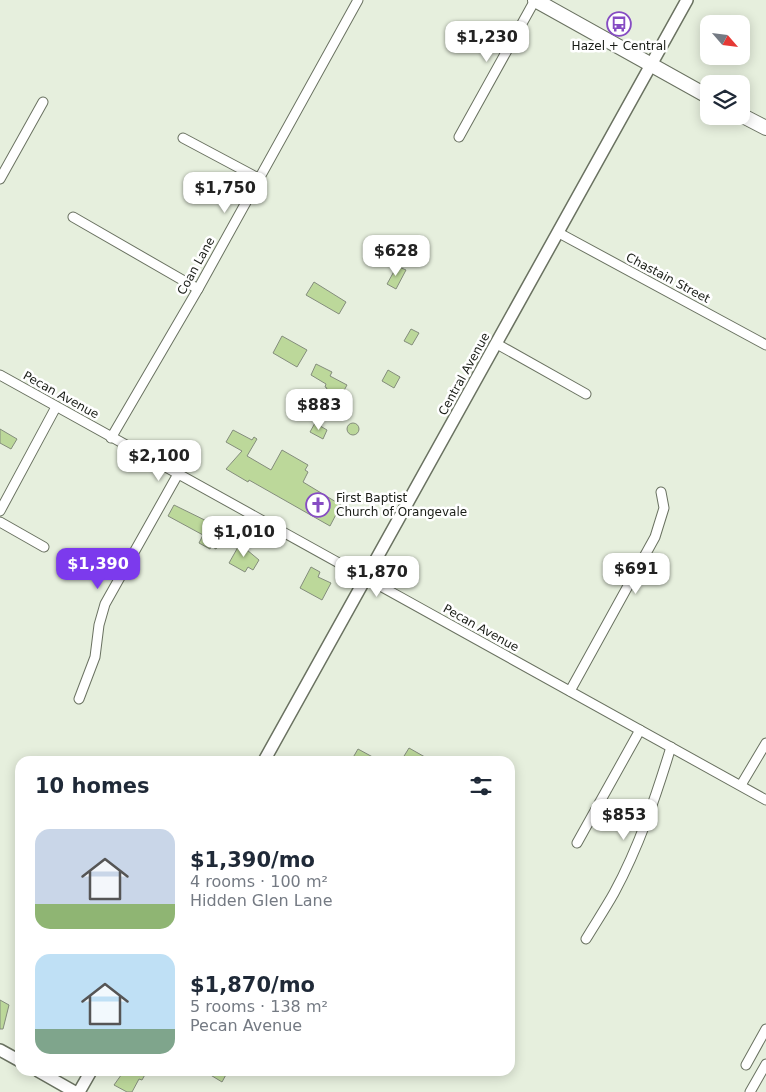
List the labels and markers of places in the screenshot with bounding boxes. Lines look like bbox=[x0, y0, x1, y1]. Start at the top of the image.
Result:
bus stop icon: Hazel + Central bbox=[606, 11, 632, 37]
pin: $1,230 bbox=[446, 20, 528, 63]
place label: Hazel + Central bbox=[572, 39, 666, 53]
pin: $1,750 bbox=[184, 172, 266, 214]
pin: $628 bbox=[366, 234, 426, 277]
pin: $883 bbox=[289, 388, 349, 431]
pin: $2,100 bbox=[118, 440, 200, 482]
place label: First Baptist Church of Orangevale bbox=[336, 491, 467, 519]
church icon: First Baptist Church of Orangevale bbox=[305, 492, 331, 518]
pin: $1,010 bbox=[203, 516, 285, 558]
pin: $1,390 bbox=[57, 548, 139, 590]
pin: $691 bbox=[606, 552, 666, 595]
pin: $1,870 bbox=[336, 556, 418, 598]
pin: $853 bbox=[594, 798, 654, 841]

